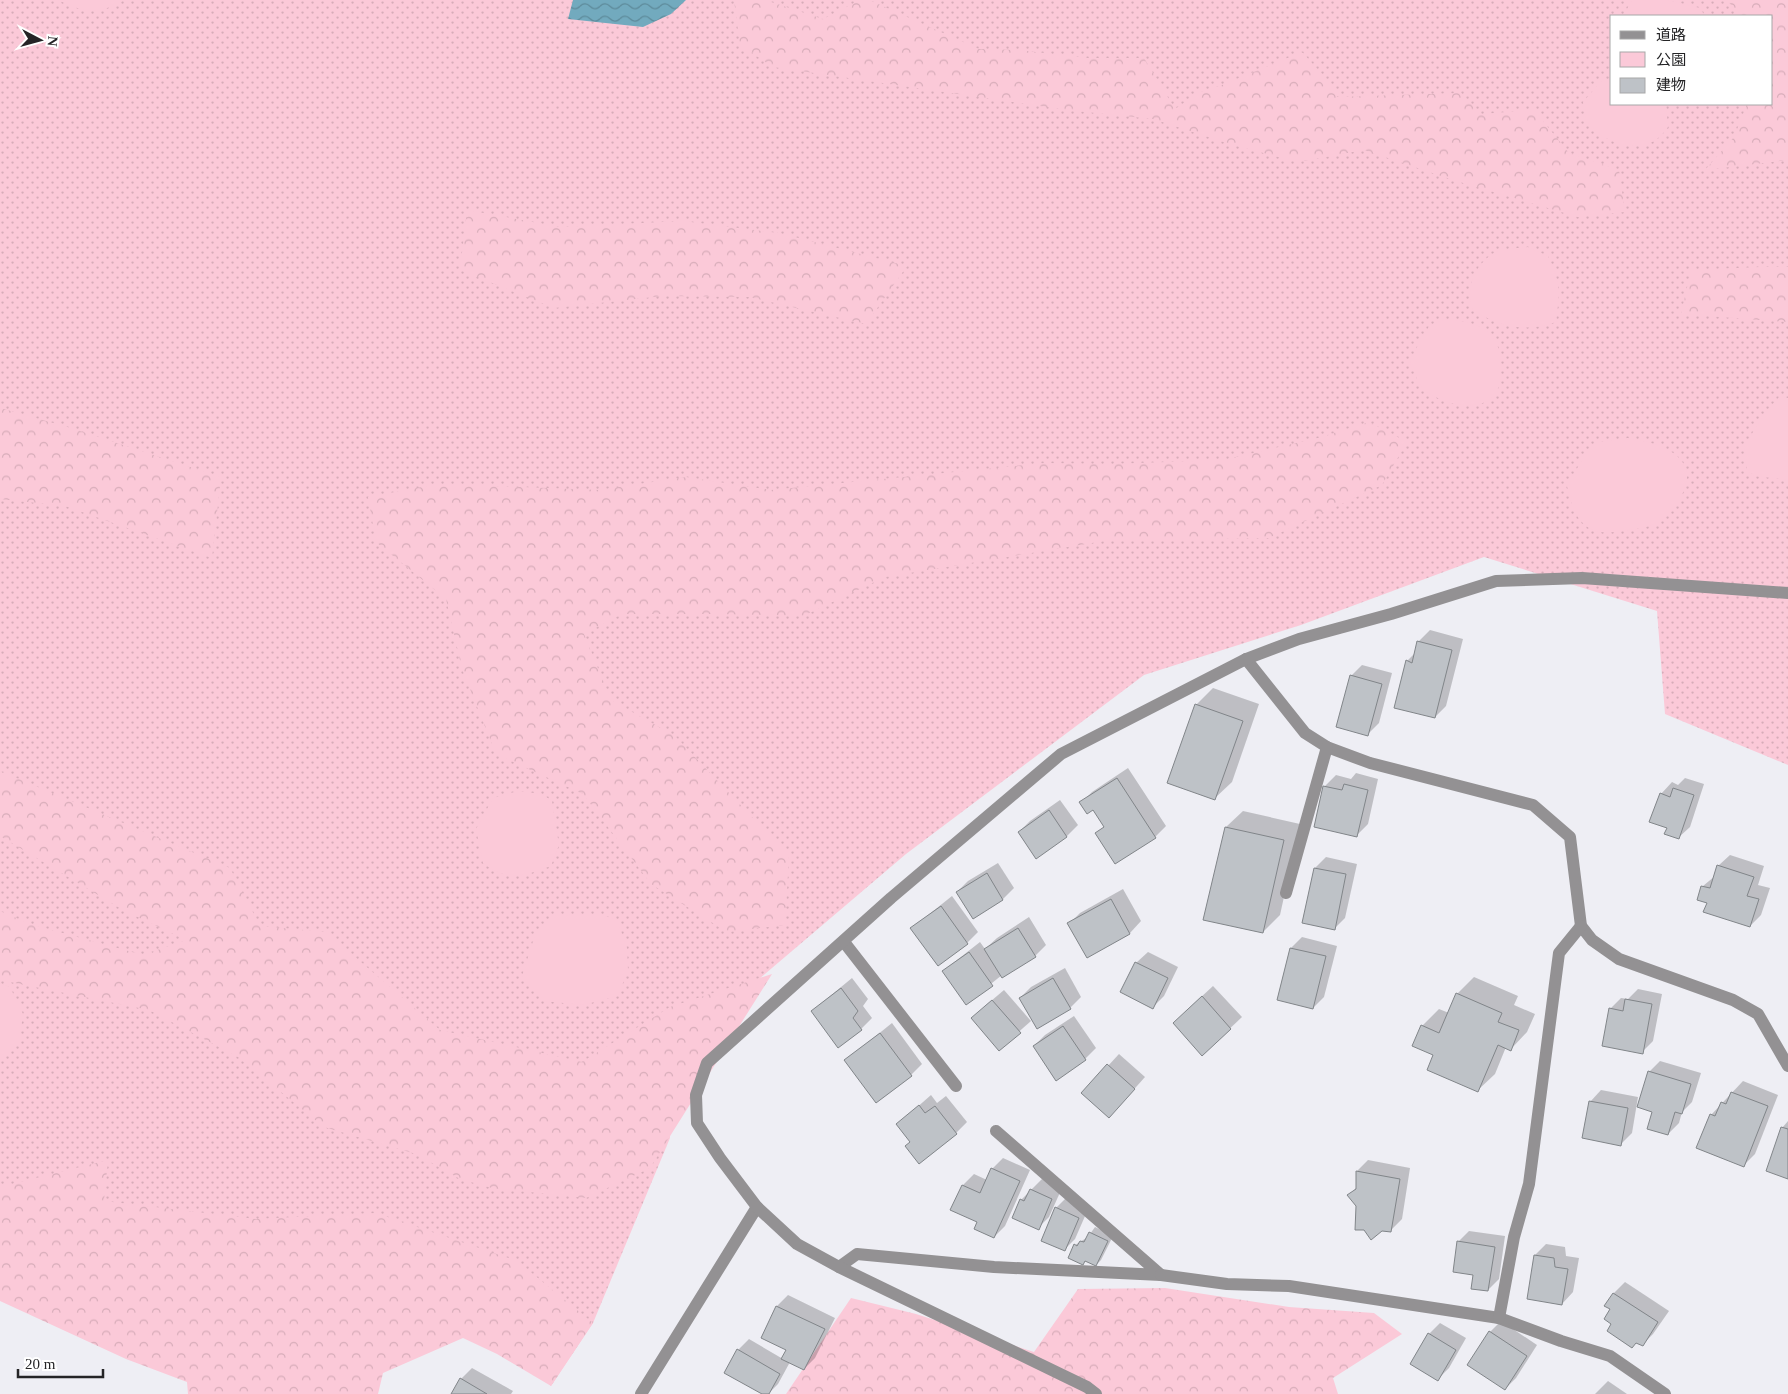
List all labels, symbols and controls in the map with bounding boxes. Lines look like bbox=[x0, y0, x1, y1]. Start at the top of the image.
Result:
north arrow bbox=[15, 15, 65, 65]
legend bbox=[1610, 15, 1773, 105]
text: 道路 bbox=[1656, 27, 1686, 43]
text: N bbox=[44, 35, 60, 47]
text: 公園 bbox=[1656, 52, 1686, 68]
text: 建物 bbox=[1656, 77, 1686, 93]
scale bar bbox=[18, 1346, 102, 1378]
text: 20 m bbox=[25, 1356, 56, 1372]

